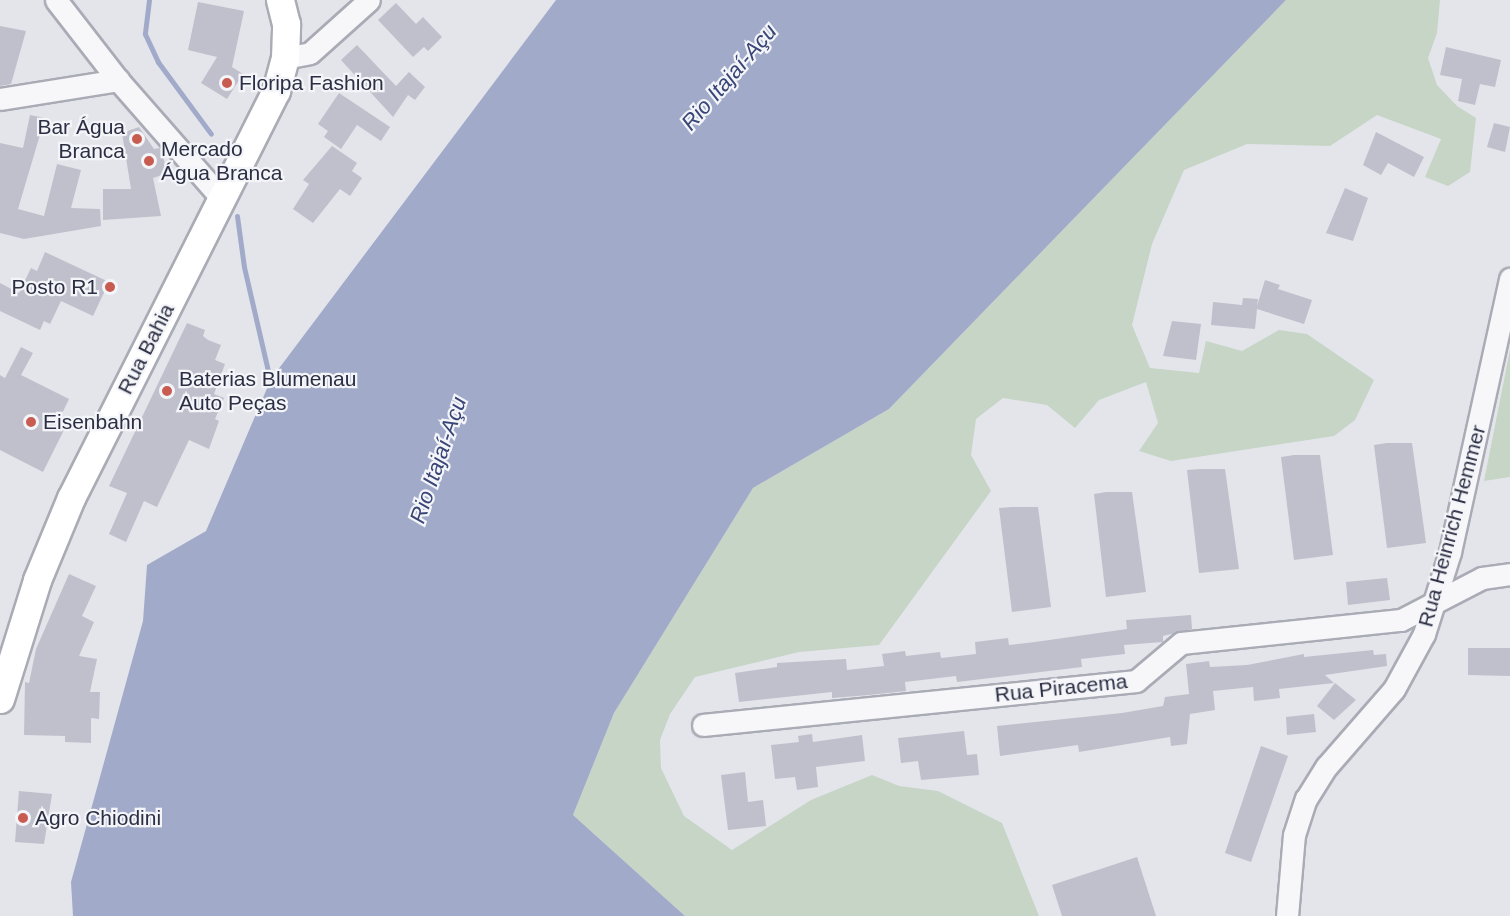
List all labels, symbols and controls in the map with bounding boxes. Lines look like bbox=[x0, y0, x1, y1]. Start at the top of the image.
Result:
water label: Rio Itajaí-Açu bbox=[676, 19, 782, 135]
place label: Floripa Fashion bbox=[239, 70, 384, 96]
marker: Floripa Fashion bbox=[220, 76, 234, 90]
place label: Bar Água Branca bbox=[37, 114, 125, 164]
marker: Bar Água Branca bbox=[130, 132, 144, 146]
place label: Mercado Água Branca bbox=[161, 136, 282, 186]
marker: Mercado Água Branca bbox=[142, 154, 156, 168]
place label: Posto R1 bbox=[12, 274, 98, 300]
marker: Posto R1 bbox=[103, 280, 117, 294]
street label: Rua Bahia bbox=[113, 300, 179, 398]
place label: Baterias Blumenau Auto Peças bbox=[179, 366, 356, 416]
marker: Baterias Blumenau Auto Peças bbox=[160, 384, 174, 398]
water label: Rio Itajaí-Açu bbox=[404, 393, 472, 527]
place label: Eisenbahn bbox=[43, 409, 142, 435]
marker: Eisenbahn bbox=[24, 415, 38, 429]
street label: Rua Heinrich Hemmer bbox=[1413, 422, 1491, 630]
street label: Rua Piracema bbox=[994, 669, 1128, 707]
place label: Agro Chiodini bbox=[35, 805, 161, 831]
marker: Agro Chiodini bbox=[16, 811, 30, 825]

